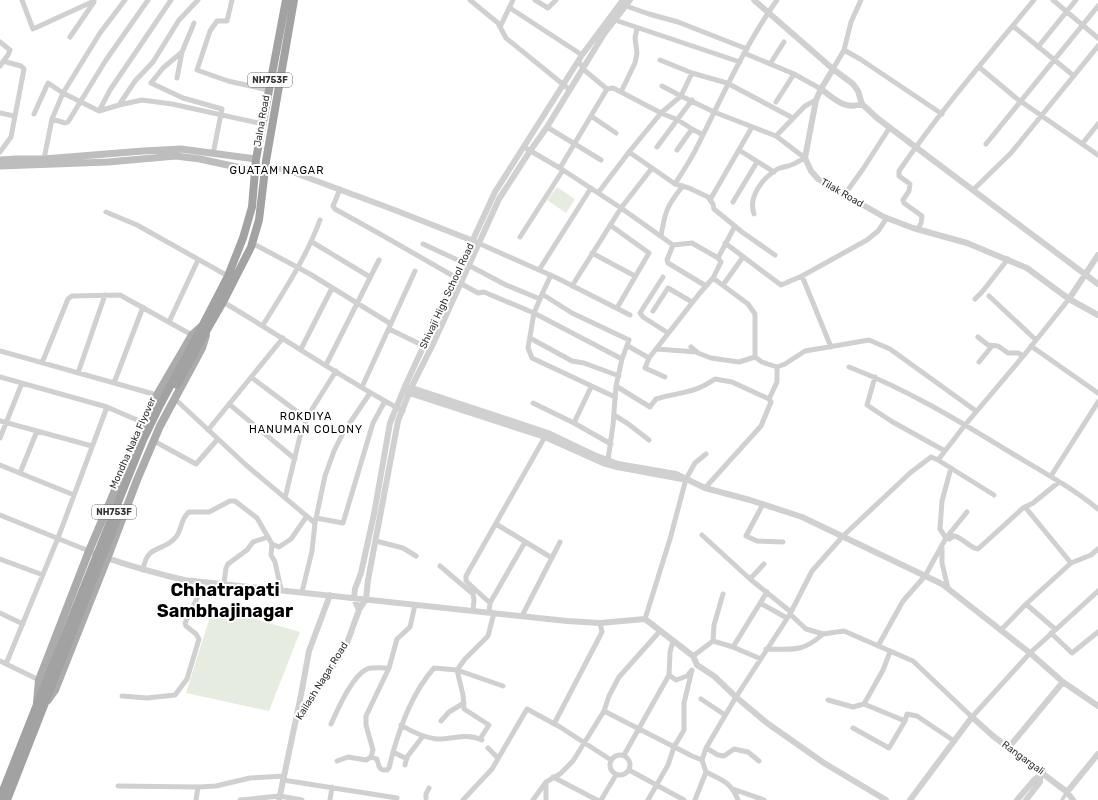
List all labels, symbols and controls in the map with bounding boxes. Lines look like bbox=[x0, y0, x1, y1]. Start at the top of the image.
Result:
road number: NH753F bbox=[248, 73, 292, 87]
street label: Jalna Road bbox=[252, 94, 272, 148]
district label: GUATAM NAGAR bbox=[230, 164, 324, 177]
street label: Tilak Road bbox=[818, 176, 866, 210]
street label: Shivaji High School Road bbox=[417, 241, 477, 351]
street label: Mondha Naka Flyover bbox=[107, 395, 159, 491]
district label: ROKDIYA HANUMAN COLONY bbox=[249, 410, 363, 436]
road number: NH753F bbox=[92, 505, 136, 519]
district label: Chhatrapati Sambhajinagar bbox=[157, 579, 293, 622]
street label: Kailash Nagar Road bbox=[293, 640, 351, 722]
street label: Rangargali bbox=[999, 739, 1047, 777]

